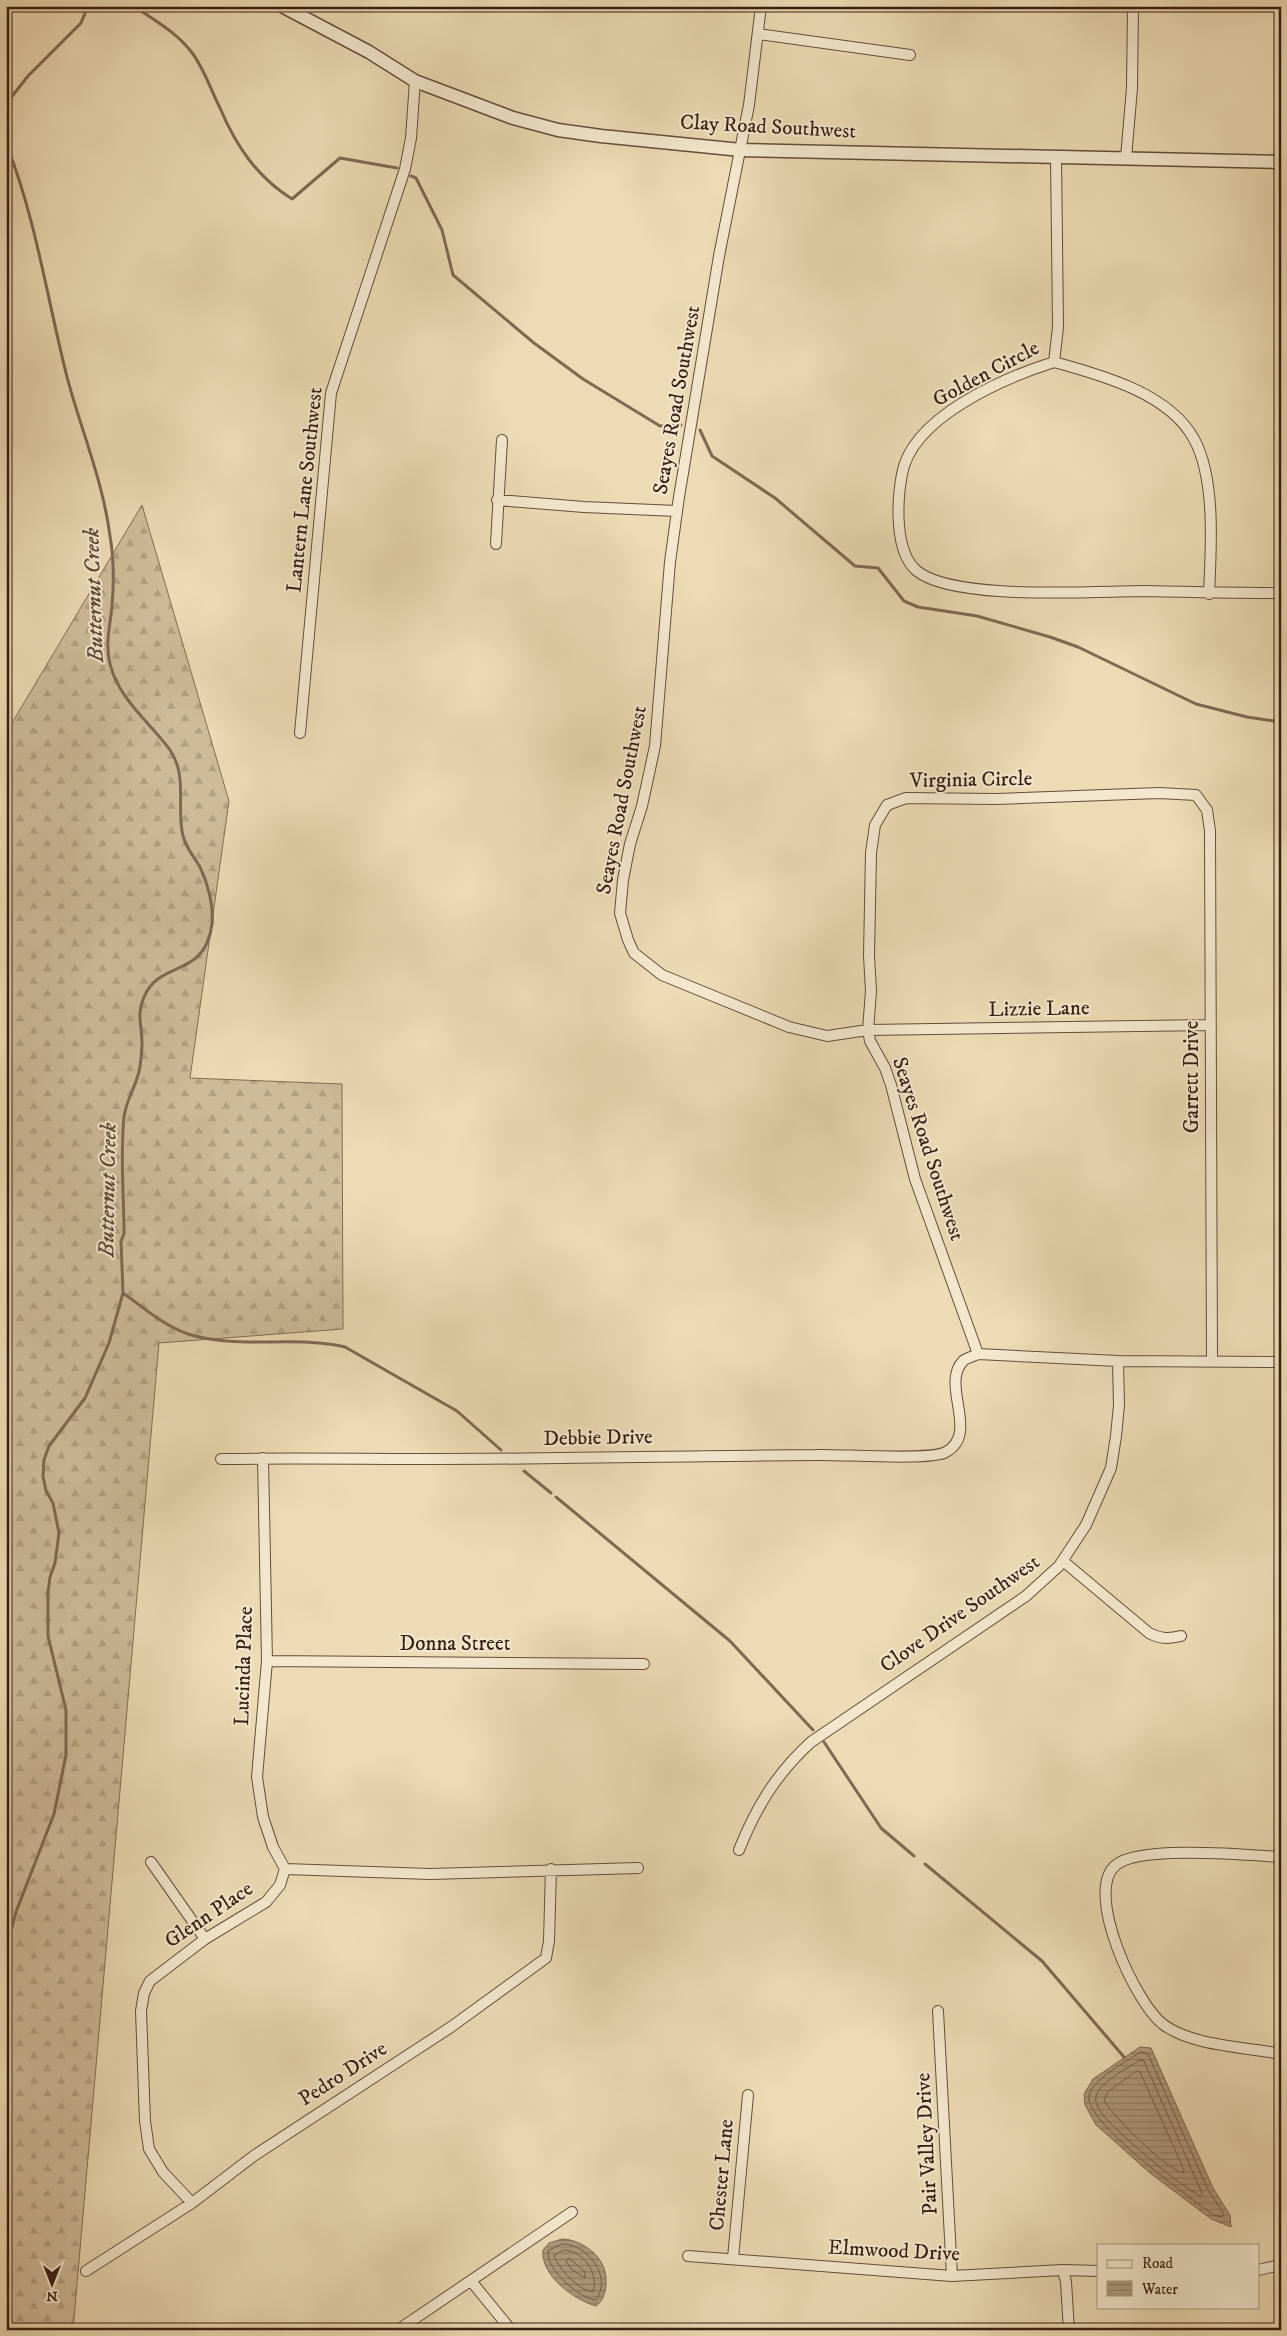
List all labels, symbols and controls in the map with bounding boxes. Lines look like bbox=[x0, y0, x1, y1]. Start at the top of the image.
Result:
street label: Clay Road Southwest bbox=[679, 109, 857, 145]
street label: Seayes Road Southwest bbox=[648, 303, 706, 497]
street label: Golden Circle bbox=[928, 335, 1044, 413]
street label: Lantern Lane Southwest bbox=[281, 386, 329, 594]
water label: Butternut Creek bbox=[78, 526, 110, 664]
street label: Seayes Road Southwest bbox=[591, 703, 653, 896]
street label: Virginia Circle bbox=[908, 766, 1033, 794]
street label: Lizzie Lane bbox=[988, 995, 1090, 1023]
street label: Garrett Drive bbox=[1179, 1020, 1205, 1133]
street label: Seayes Road Southwest bbox=[886, 1054, 970, 1244]
water label: Butternut Creek bbox=[93, 1122, 123, 1258]
street label: Debbie Drive bbox=[543, 1424, 653, 1452]
street label: Clove Drive Southwest bbox=[875, 1549, 1045, 1679]
street label: Lucinda Place bbox=[229, 1605, 259, 1726]
street label: Donna Street bbox=[400, 1631, 511, 1657]
street label: Glenn Place bbox=[160, 1876, 258, 1954]
street label: Pedro Drive bbox=[294, 2036, 392, 2112]
street label: Pair Valley Drive bbox=[910, 2072, 944, 2216]
street label: Chester Lane bbox=[704, 2118, 740, 2232]
street label: Elmwood Drive bbox=[827, 2235, 961, 2267]
legend bbox=[1097, 2244, 1260, 2308]
text: Road bbox=[1142, 2254, 1174, 2273]
north arrow bbox=[28, 2258, 78, 2308]
text: Water bbox=[1141, 2280, 1178, 2299]
text: N bbox=[46, 2287, 58, 2305]

